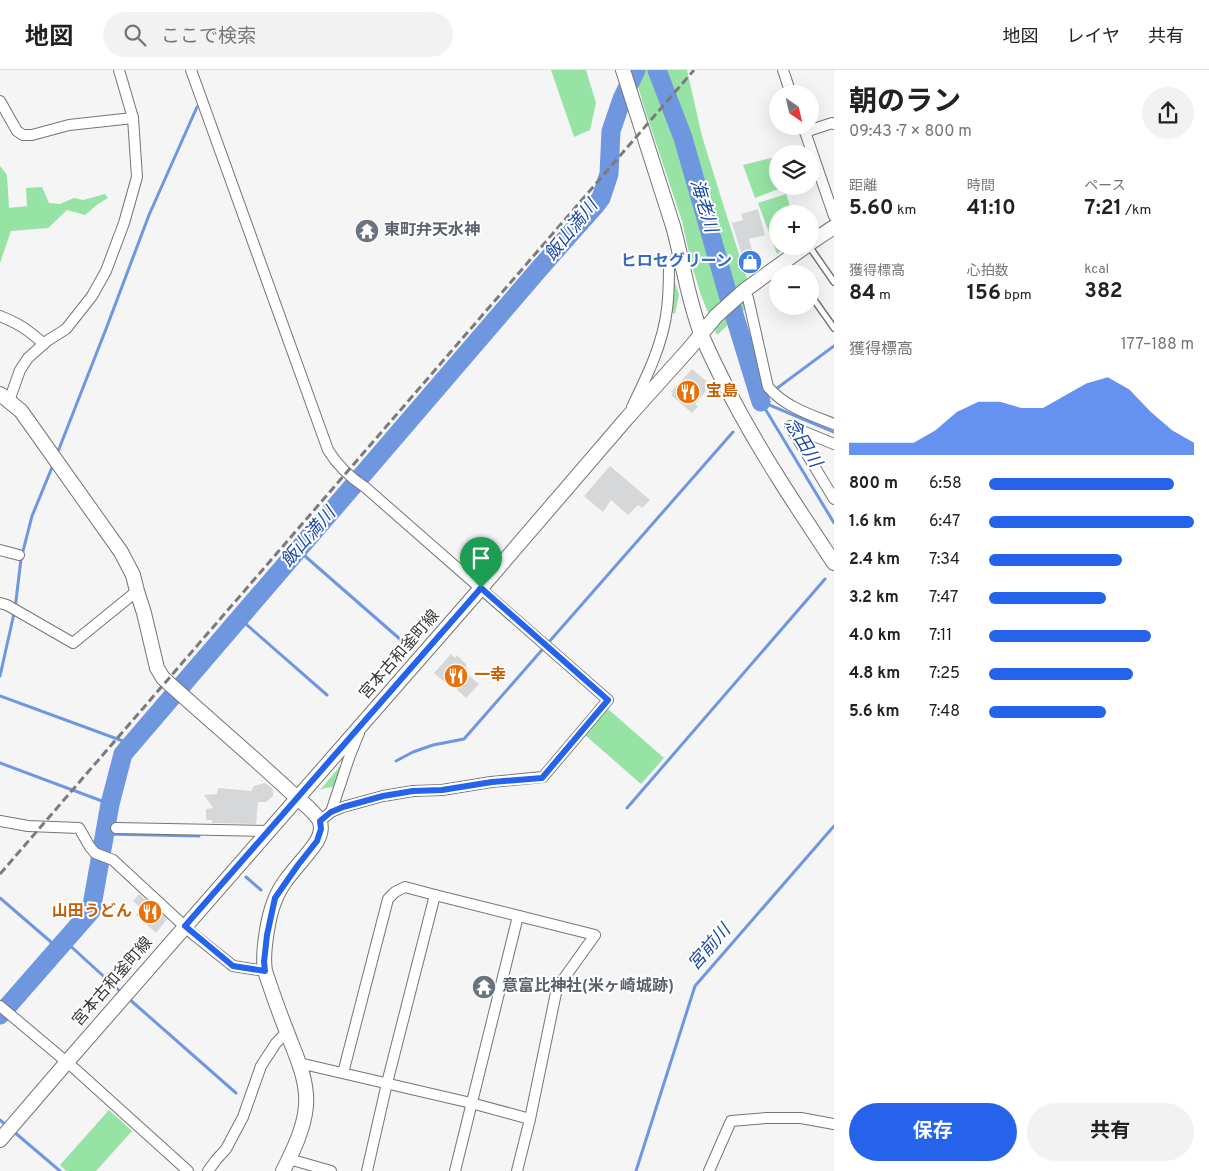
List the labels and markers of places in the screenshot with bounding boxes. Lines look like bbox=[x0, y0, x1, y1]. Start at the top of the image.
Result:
temple icon: 東町弁天水神 bbox=[354, 218, 380, 244]
place label: 東町弁天水神 bbox=[384, 220, 480, 241]
shop icon: ヒロセグリーン bbox=[737, 249, 763, 275]
place label: ヒロセグリーン bbox=[621, 251, 732, 272]
restaurant icon: 宝島 bbox=[675, 379, 701, 405]
place label: 宝島 bbox=[706, 382, 738, 402]
pin bbox=[460, 537, 502, 588]
restaurant icon: 一幸 bbox=[443, 663, 469, 689]
place label: 一幸 bbox=[474, 666, 506, 686]
restaurant icon: 山田うどん bbox=[137, 899, 163, 925]
place label: 山田うどん bbox=[52, 902, 132, 922]
temple icon: 意富比神社(米ヶ崎城跡) bbox=[471, 974, 497, 1000]
place label: 意富比神社(米ヶ崎城跡) bbox=[502, 976, 674, 997]

